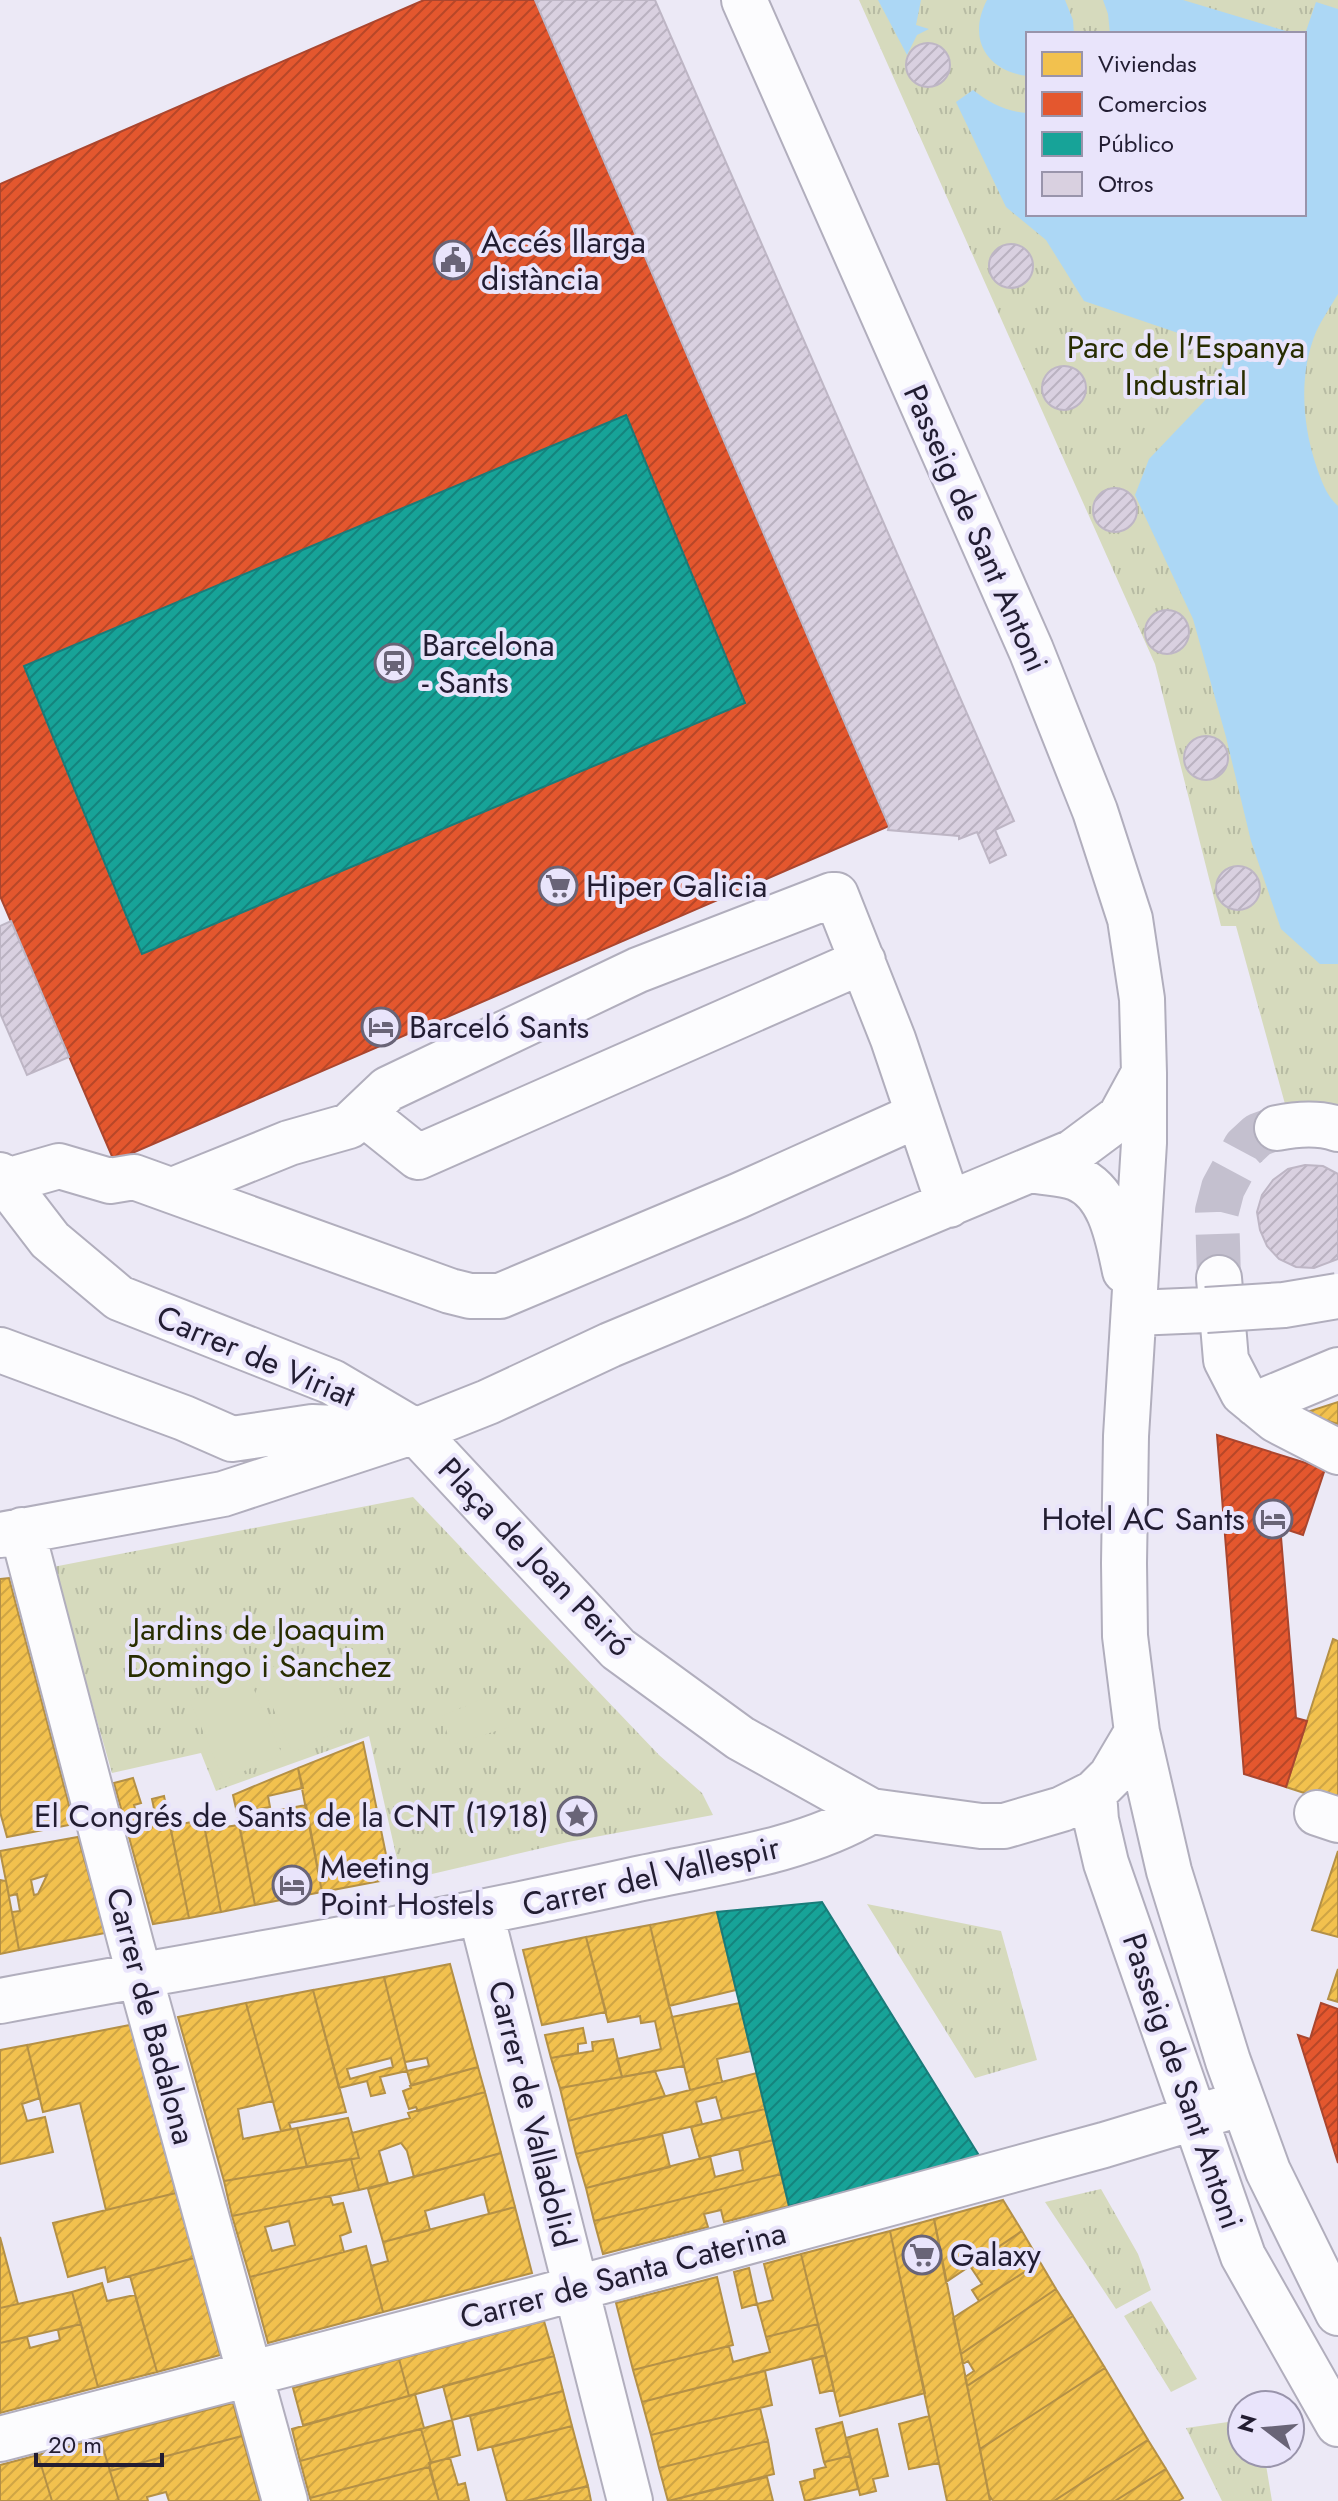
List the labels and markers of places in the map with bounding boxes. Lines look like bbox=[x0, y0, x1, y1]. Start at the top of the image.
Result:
place label: Accés llarga distància bbox=[481, 219, 646, 302]
public building icon: Accés llarga distància bbox=[432, 239, 474, 281]
place label: Barcelona - Sants bbox=[422, 622, 555, 705]
station icon: Barcelona - Sants bbox=[373, 642, 415, 684]
place label: Hiper Galicia bbox=[586, 863, 767, 909]
supermarket icon: Hiper Galicia bbox=[537, 865, 579, 907]
place label: Barceló Sants bbox=[409, 1004, 589, 1050]
hotel icon: Barceló Sants bbox=[360, 1006, 402, 1048]
place label: Hotel AC Sants bbox=[1042, 1496, 1245, 1542]
hotel icon: Hotel AC Sants bbox=[1252, 1498, 1294, 1540]
place label: El Congrés de Sants de la CNT (1918) bbox=[34, 1793, 549, 1839]
place icon: El Congrés de Sants de la CNT (1918) bbox=[556, 1795, 598, 1837]
place label: Meeting Point Hostels bbox=[320, 1844, 494, 1927]
hotel icon: Meeting Point Hostels bbox=[271, 1864, 313, 1906]
place label: Galaxy bbox=[950, 2232, 1042, 2278]
supermarket icon: Galaxy bbox=[901, 2234, 943, 2276]

